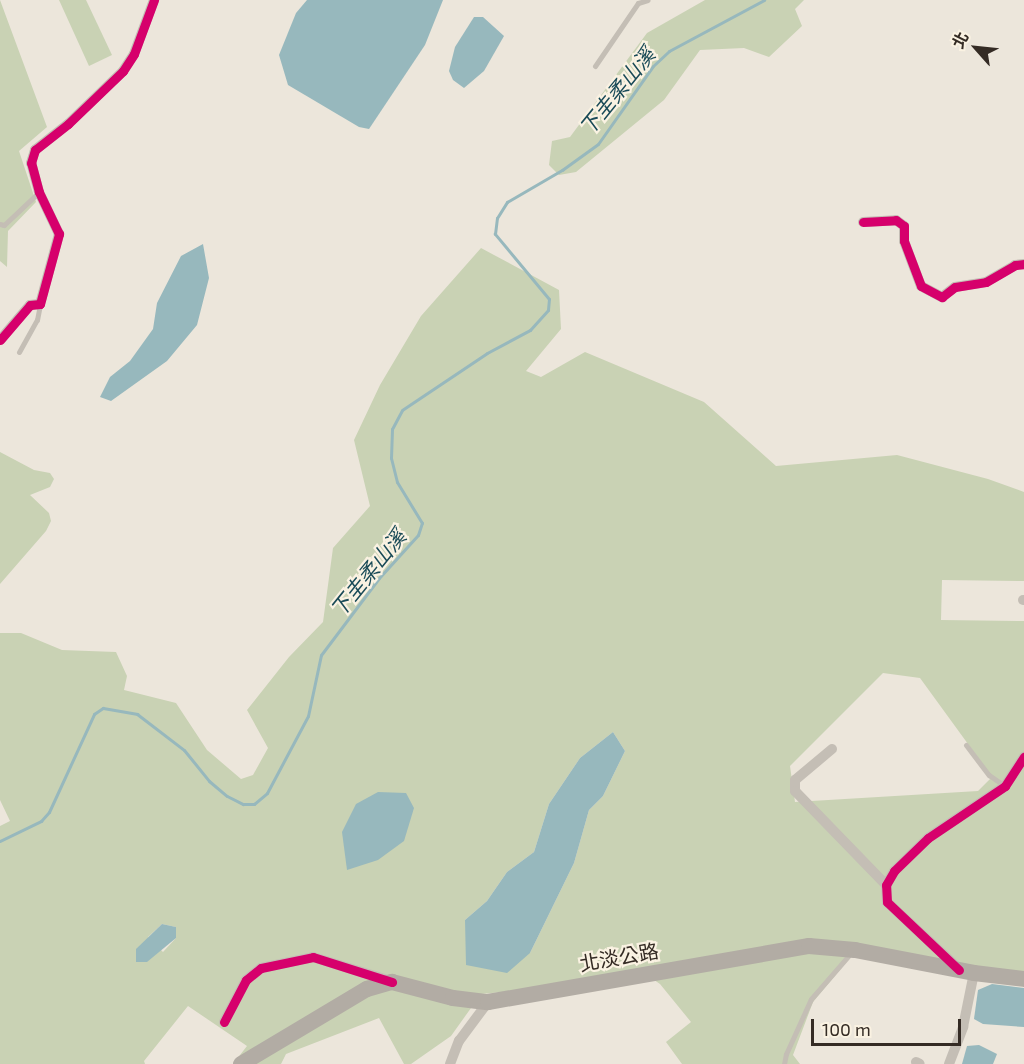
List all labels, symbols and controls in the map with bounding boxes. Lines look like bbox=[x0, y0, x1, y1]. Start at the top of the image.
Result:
north arrow bbox=[946, 18, 1006, 78]
text: 北 bbox=[947, 28, 972, 51]
water label: 下圭柔山溪 bbox=[574, 42, 660, 140]
water label: 下圭柔山溪 bbox=[325, 524, 411, 622]
street label: 北淡公路 bbox=[578, 938, 660, 976]
scale bar bbox=[814, 1007, 964, 1045]
text: 100 m bbox=[822, 1018, 871, 1040]

